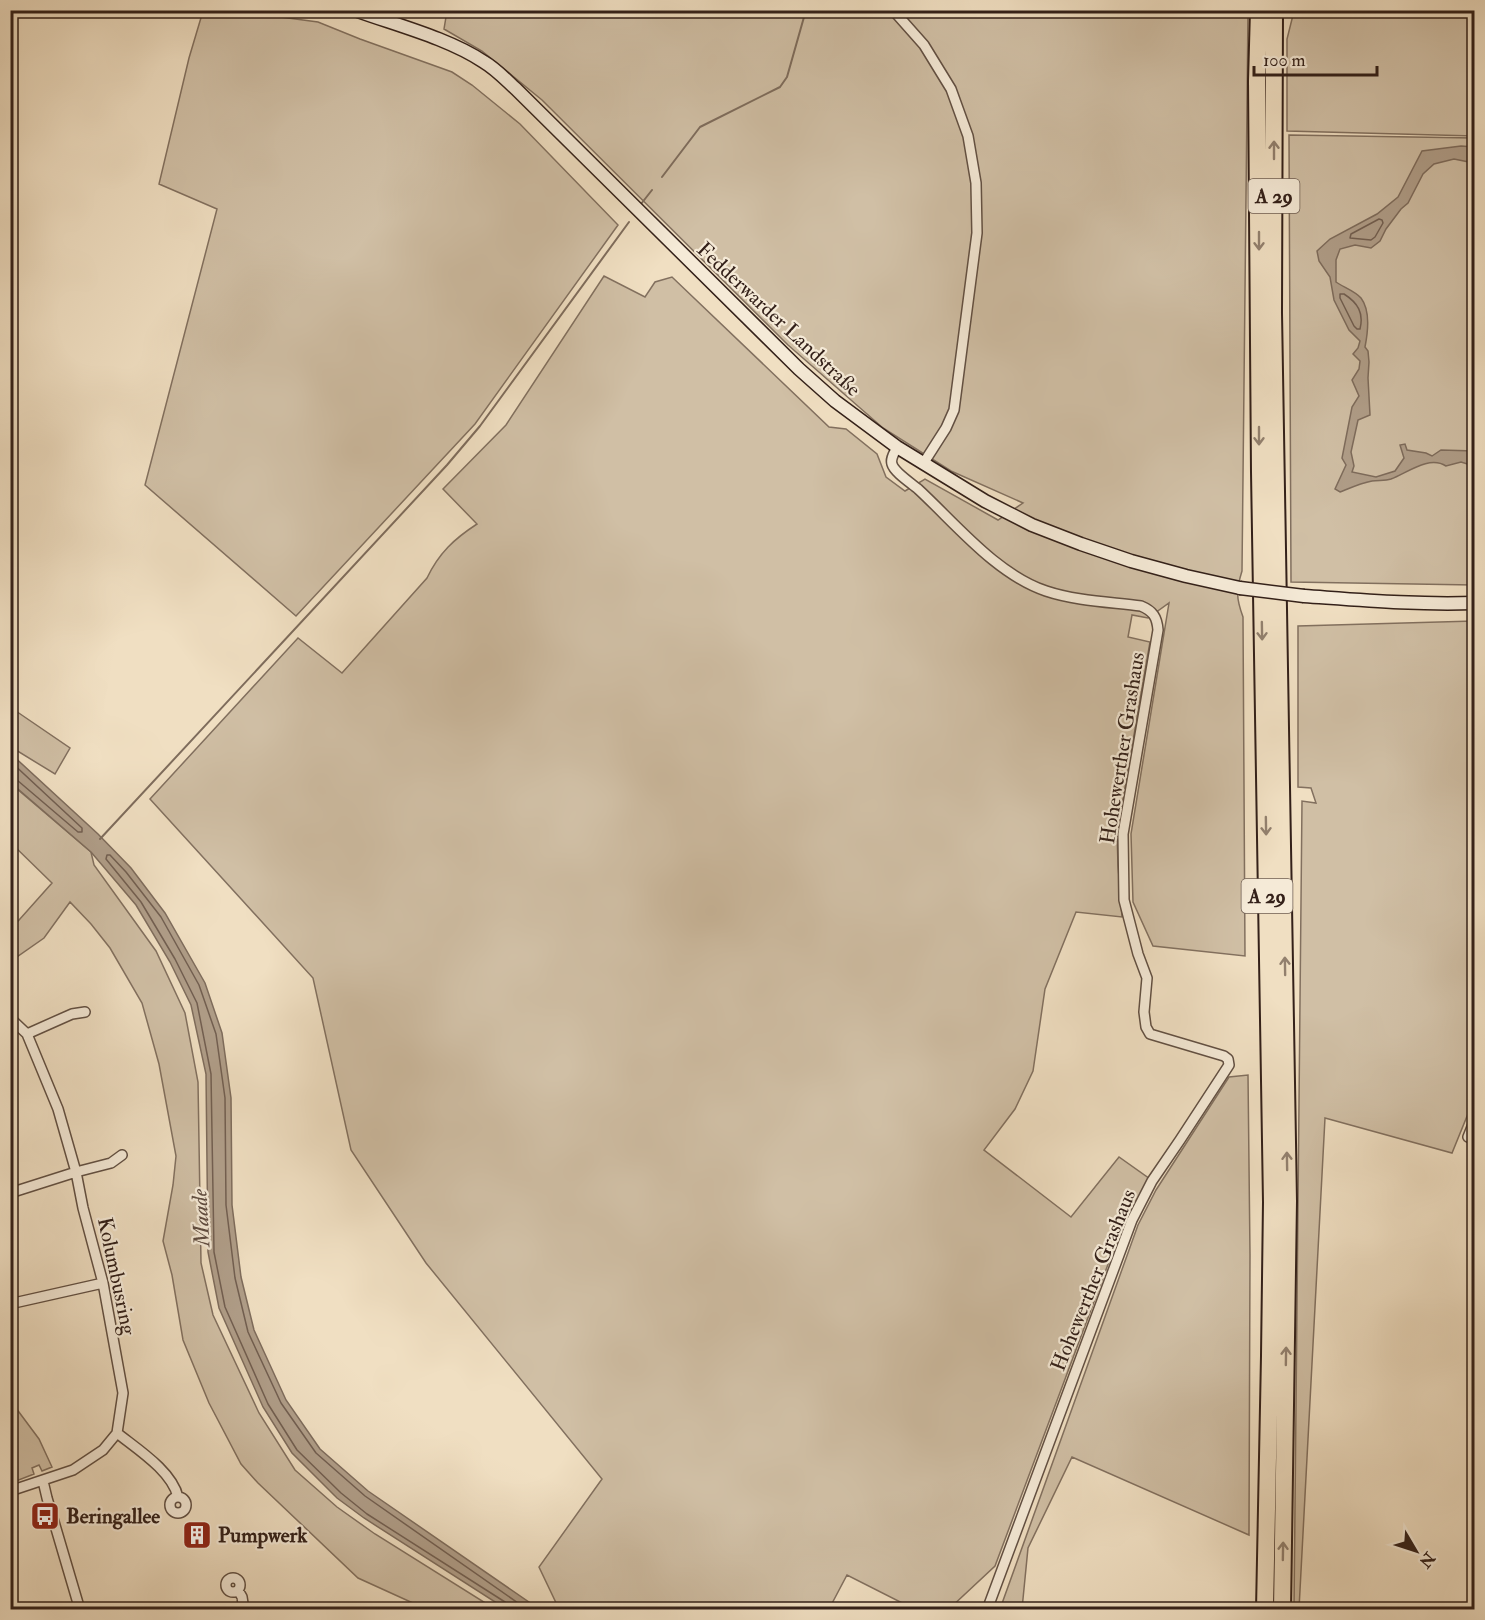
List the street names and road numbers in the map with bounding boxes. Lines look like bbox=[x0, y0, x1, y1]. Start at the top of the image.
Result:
road number: A 29 bbox=[1248, 179, 1300, 213]
street label: Fedderwarder Landstraße bbox=[691, 236, 867, 403]
street label: Hohewerther Grashaus bbox=[1094, 650, 1151, 846]
road number: A 29 bbox=[1242, 879, 1292, 913]
street label: Hohewerther Grashaus bbox=[1045, 1185, 1142, 1375]
street label: Kolumbusring bbox=[91, 1215, 142, 1338]

